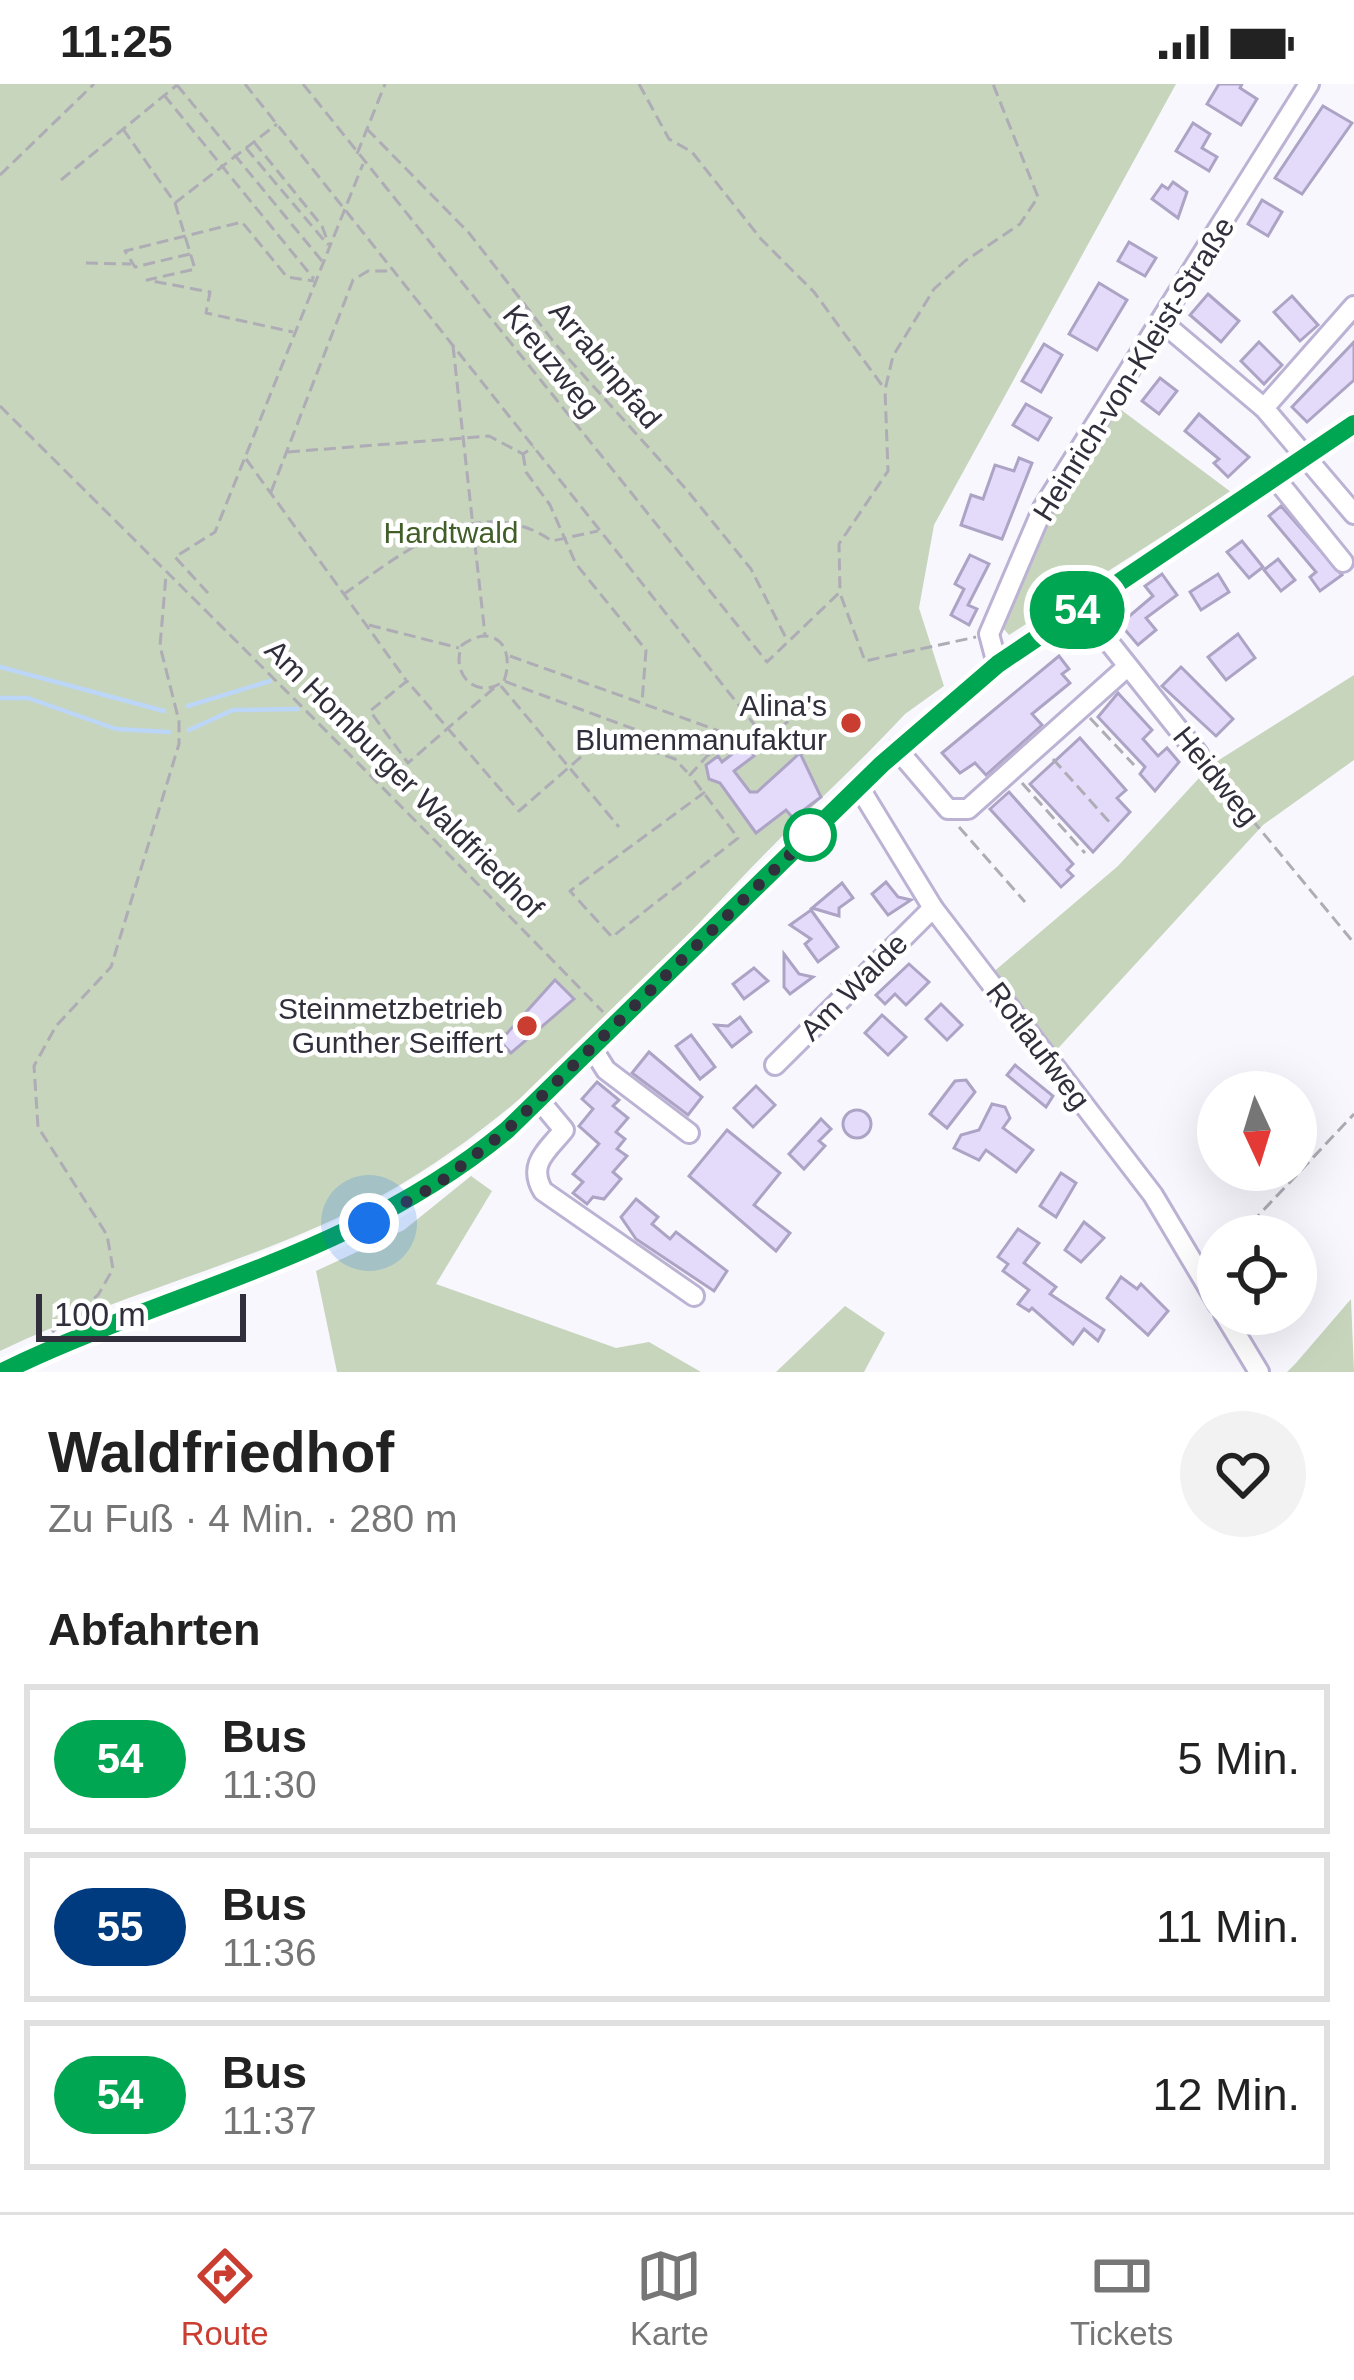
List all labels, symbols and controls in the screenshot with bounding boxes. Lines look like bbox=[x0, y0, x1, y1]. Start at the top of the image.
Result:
text: 11:25 bbox=[60, 16, 173, 67]
street label: Heinrich-von-Kleist-Straße bbox=[1026, 211, 1241, 527]
street label: Arrabinpfad bbox=[543, 295, 668, 435]
street label: Kreuzweg bbox=[497, 298, 606, 423]
park label: Hardtwald bbox=[383, 516, 519, 549]
line badge: 54 bbox=[1023, 571, 1131, 649]
text: 54 bbox=[1054, 586, 1100, 633]
street label: Am Homburger Waldfriedhof bbox=[259, 633, 550, 925]
place label: Alina's Blumenmanufaktur bbox=[575, 689, 827, 756]
marker: Alina's Blumenmanufaktur bbox=[838, 710, 864, 736]
street label: Heidweg bbox=[1167, 720, 1266, 831]
unlabelled marker bbox=[785, 810, 835, 860]
street label: Am Walde bbox=[793, 926, 914, 1047]
street label: Rotlaufweg bbox=[980, 976, 1097, 1116]
place label: Steinmetzbetrieb Gunther Seiffert bbox=[278, 992, 504, 1059]
marker: Steinmetzbetrieb Gunther Seiffert bbox=[514, 1013, 540, 1039]
north arrow bbox=[1197, 1071, 1317, 1191]
map controls bbox=[1197, 1071, 1317, 1335]
your location bbox=[339, 1193, 399, 1253]
button: locate bbox=[1197, 1215, 1317, 1335]
scale bar bbox=[36, 1288, 246, 1341]
text: 100 m bbox=[54, 1296, 146, 1333]
button: heart bbox=[1180, 1411, 1306, 1537]
text: Waldfriedhof bbox=[48, 1420, 394, 1484]
text: Zu Fuß · 4 Min. · 280 m bbox=[48, 1497, 458, 1540]
text: Abfahrten bbox=[48, 1604, 261, 1655]
text: Bus bbox=[222, 1711, 307, 1762]
text: 5 Min. bbox=[1177, 1733, 1300, 1784]
text: 54 bbox=[97, 1735, 143, 1782]
text: 11:30 bbox=[222, 1763, 317, 1806]
text: Bus bbox=[222, 1879, 307, 1930]
text: 11 Min. bbox=[1156, 1901, 1300, 1952]
text: 55 bbox=[97, 1903, 143, 1950]
text: 11:36 bbox=[222, 1931, 317, 1974]
text: Bus bbox=[222, 2047, 307, 2098]
text: 12 Min. bbox=[1152, 2069, 1300, 2120]
text: 54 bbox=[97, 2071, 143, 2118]
text: 11:37 bbox=[222, 2099, 317, 2142]
tab: Route bbox=[181, 2243, 269, 2353]
tab: Karte bbox=[630, 2243, 709, 2353]
tab: Tickets bbox=[1070, 2243, 1173, 2353]

